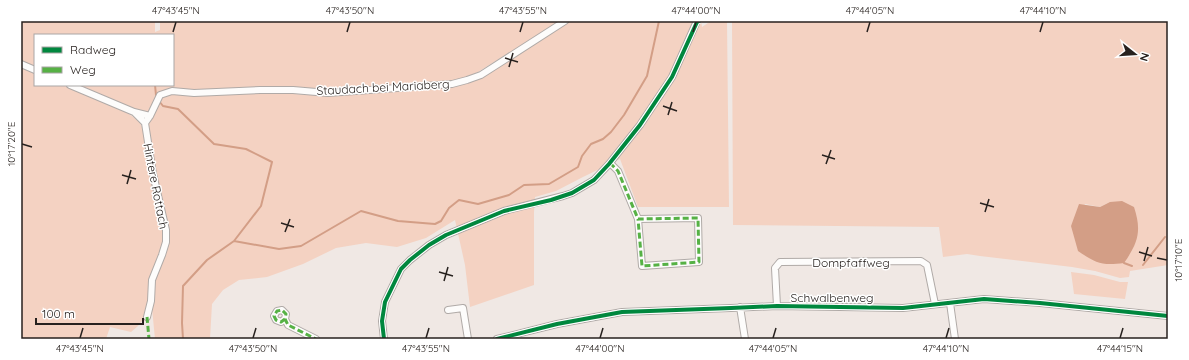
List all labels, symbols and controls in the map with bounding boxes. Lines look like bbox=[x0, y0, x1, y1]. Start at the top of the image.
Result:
text: 47°43'45"N bbox=[152, 4, 200, 17]
text: 47°43'50"N bbox=[326, 4, 374, 17]
text: 47°43'55"N bbox=[499, 4, 547, 17]
text: 47°44'00"N bbox=[672, 4, 720, 17]
text: 47°44'05"N bbox=[846, 4, 894, 17]
text: 47°44'10"N bbox=[1020, 4, 1066, 17]
legend bbox=[34, 34, 174, 86]
north arrow bbox=[1115, 34, 1155, 74]
text: Radweg bbox=[70, 42, 116, 57]
text: N bbox=[1137, 51, 1152, 63]
text: Weg bbox=[70, 62, 96, 77]
street label: Staudach bei Mariaberg bbox=[316, 76, 450, 98]
text: 10°17'20"E bbox=[5, 121, 18, 166]
street label: Hintere Rottach bbox=[140, 142, 172, 230]
text: 10°17'10"E bbox=[1172, 238, 1185, 281]
street label: Dompfaffweg bbox=[812, 255, 890, 270]
street label: Schwalbenweg bbox=[790, 290, 874, 305]
scale bar bbox=[36, 300, 143, 326]
text: 100 m bbox=[42, 306, 75, 321]
text: 47°43'45"N bbox=[56, 342, 104, 355]
text: 47°43'50"N bbox=[229, 342, 277, 355]
text: 47°43'55"N bbox=[402, 342, 450, 355]
text: 47°44'00"N bbox=[576, 342, 624, 355]
text: 47°44'05"N bbox=[749, 342, 797, 355]
text: 47°44'10"N bbox=[923, 342, 969, 355]
text: 47°44'15"N bbox=[1097, 342, 1143, 355]

